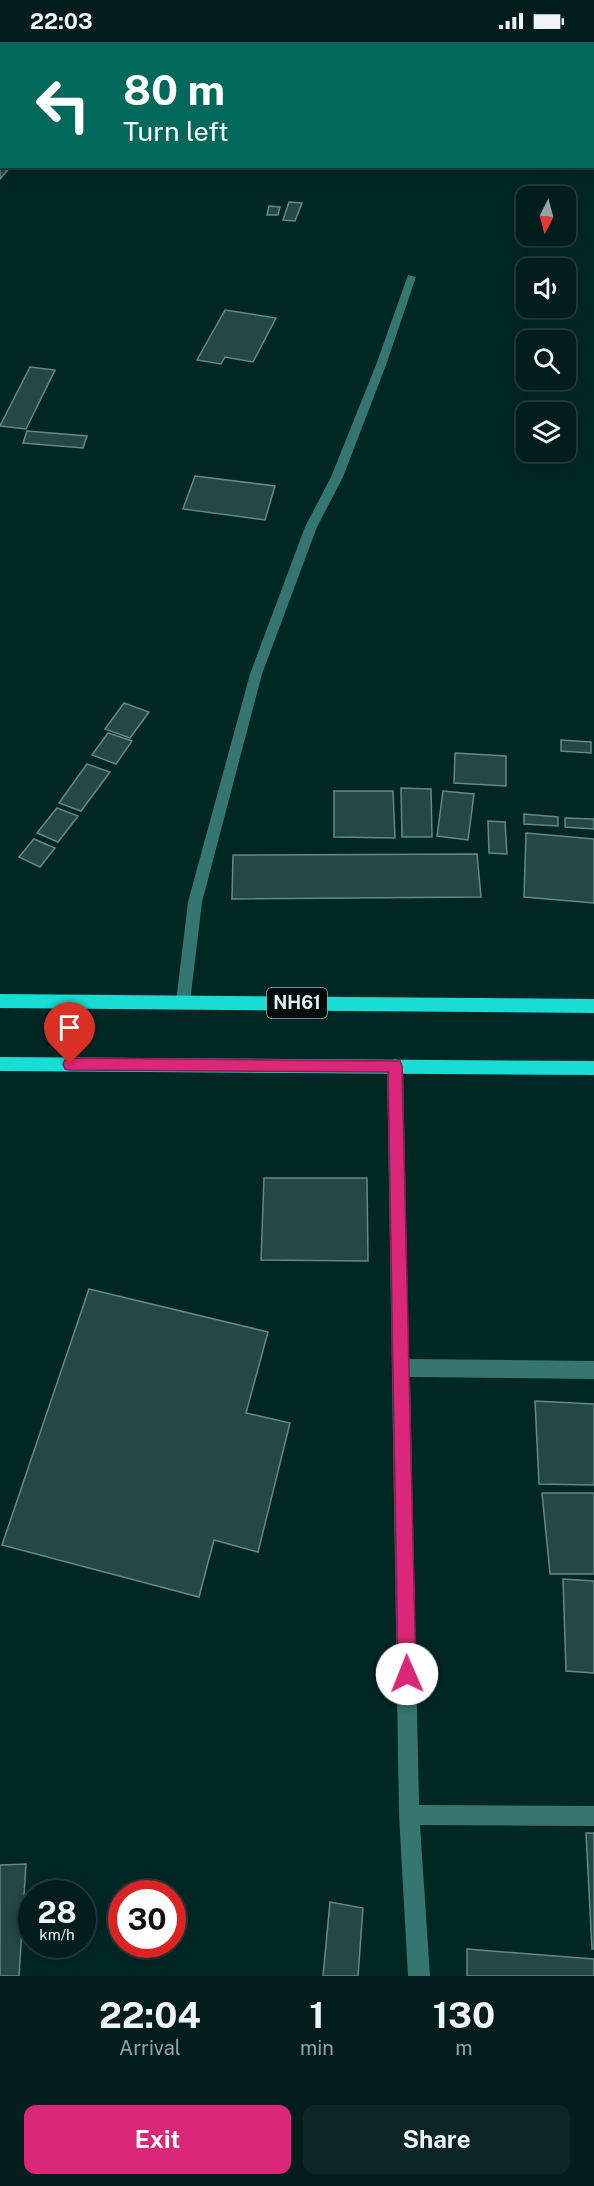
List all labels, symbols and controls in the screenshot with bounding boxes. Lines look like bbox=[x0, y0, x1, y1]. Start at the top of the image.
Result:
text: 22:03 bbox=[30, 8, 93, 34]
text: 80 m bbox=[123, 65, 225, 114]
icon: left bbox=[24, 66, 102, 144]
text: Turn left bbox=[123, 115, 229, 147]
north arrow bbox=[516, 186, 576, 246]
map controls bbox=[516, 186, 576, 462]
button: sound bbox=[516, 258, 576, 318]
button: search bbox=[516, 330, 576, 390]
button: layers bbox=[516, 402, 576, 462]
road number: NH61 bbox=[267, 988, 327, 1018]
pin bbox=[44, 1002, 95, 1064]
icon: arrive bbox=[53, 1011, 86, 1044]
position arrow bbox=[375, 1642, 439, 1706]
speed limit sign: 30 bbox=[108, 1880, 186, 1958]
text: 28 bbox=[37, 1894, 77, 1930]
text: km/h bbox=[39, 1926, 75, 1943]
text: 22:04 bbox=[99, 1994, 201, 2036]
text: 1 bbox=[309, 1994, 325, 2036]
text: 130 bbox=[433, 1994, 495, 2036]
text: Arrival bbox=[119, 2036, 181, 2060]
text: min bbox=[300, 2036, 334, 2060]
text: m bbox=[455, 2036, 473, 2060]
button: Exit bbox=[24, 2105, 291, 2174]
button: Share bbox=[303, 2105, 570, 2174]

